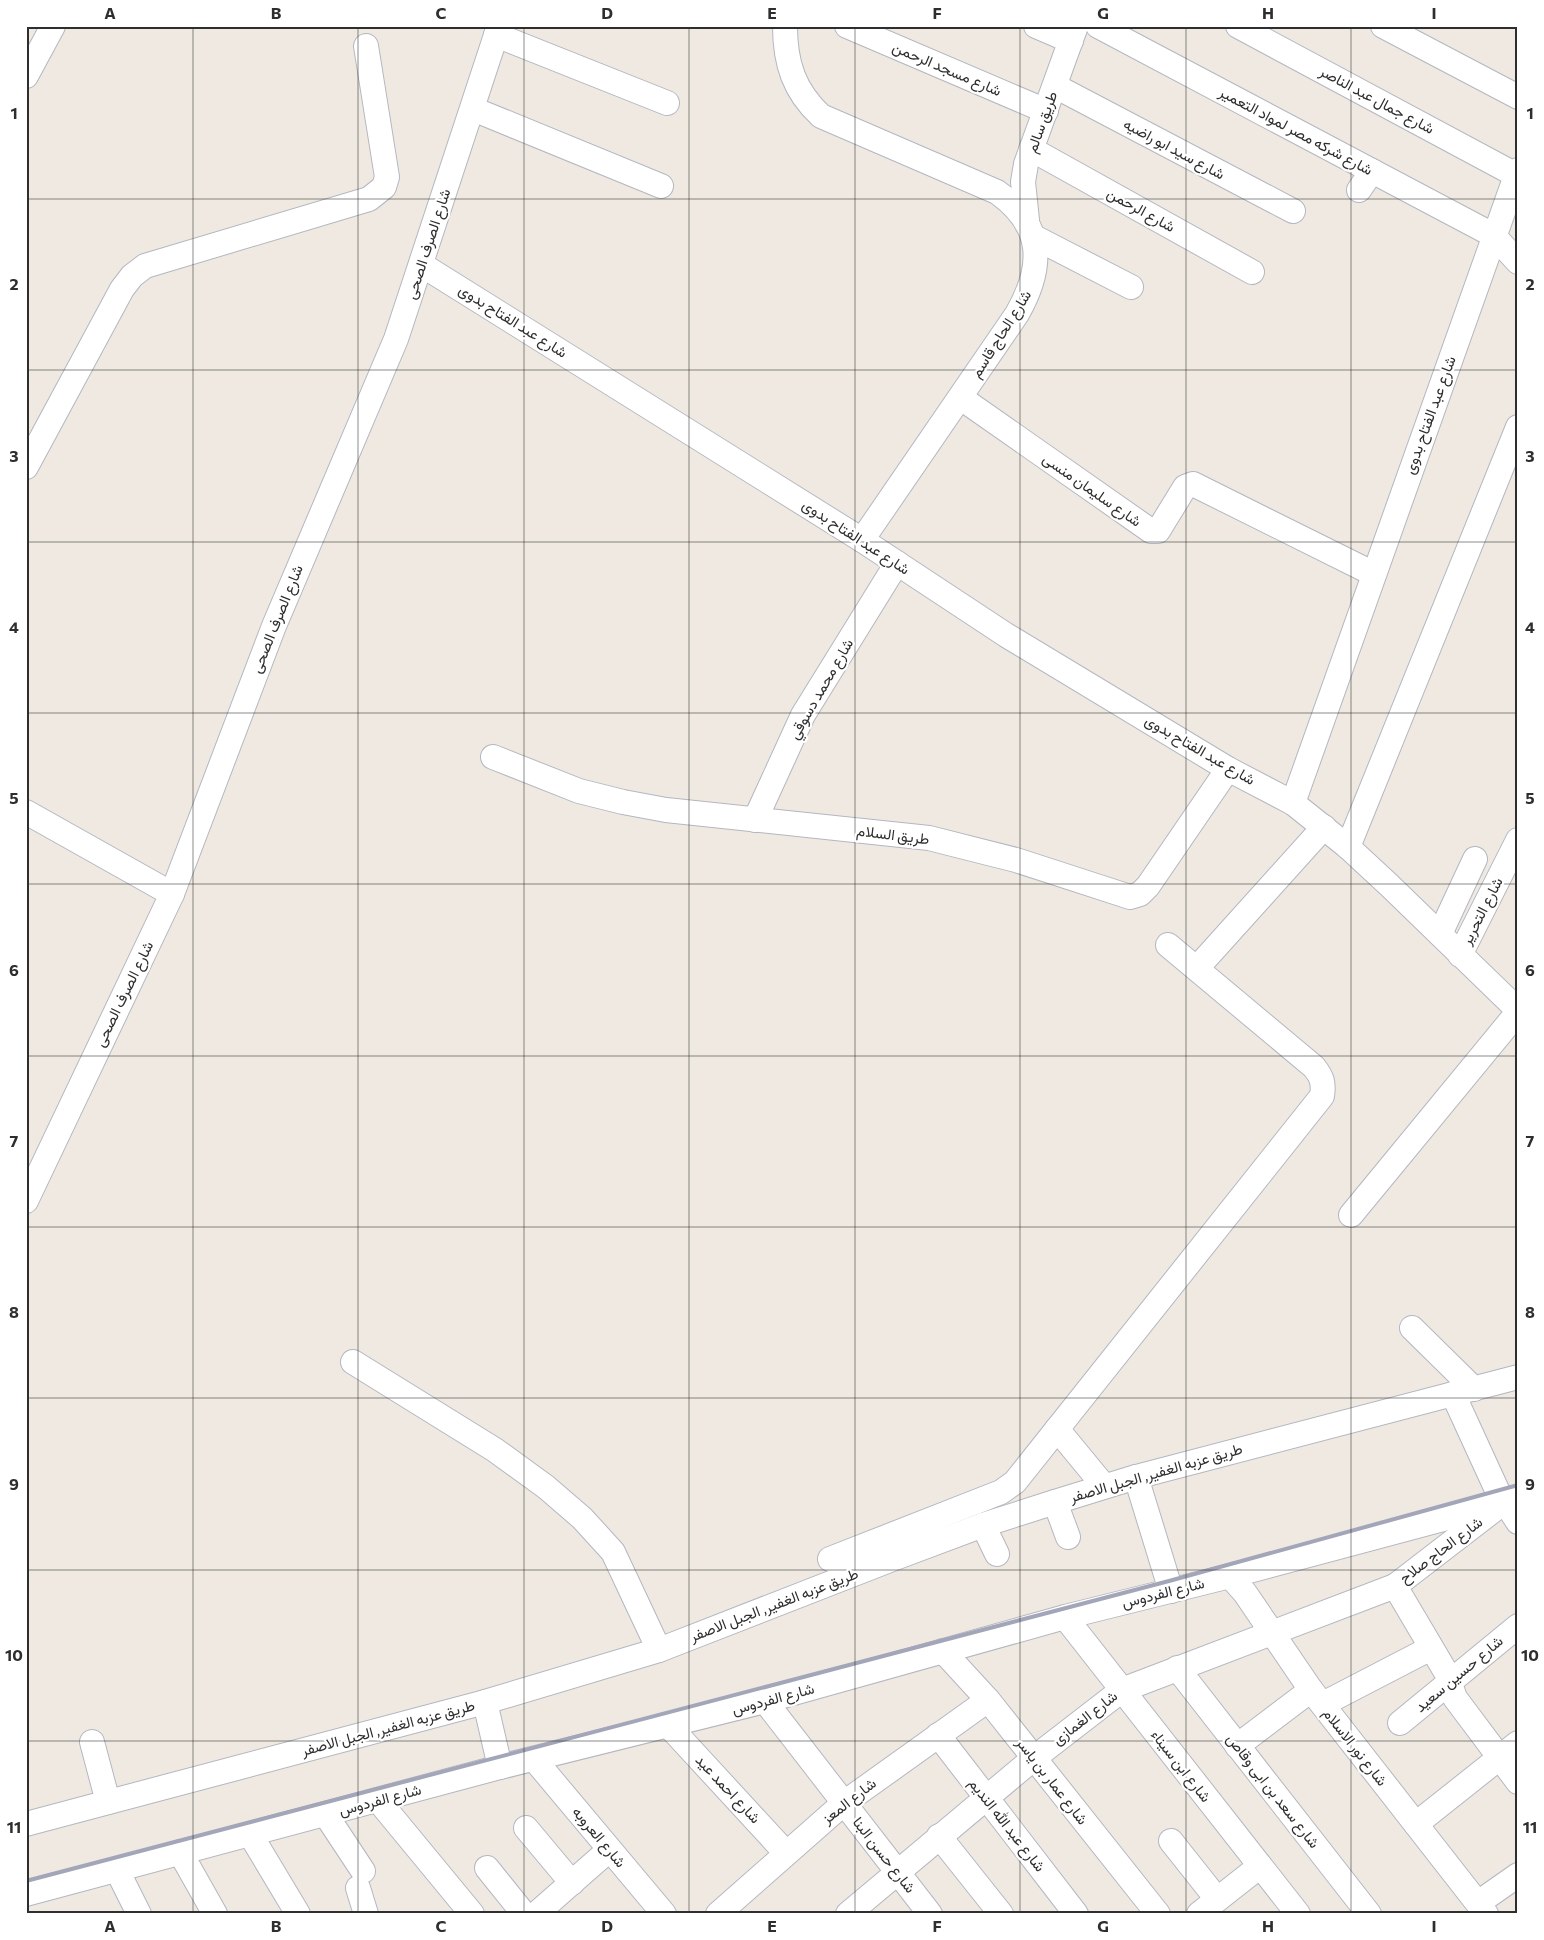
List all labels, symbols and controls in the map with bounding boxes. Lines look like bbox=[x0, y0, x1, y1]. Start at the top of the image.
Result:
text: A bbox=[104, 3, 116, 22]
text: B bbox=[271, 3, 282, 22]
text: C bbox=[436, 3, 447, 22]
text: D bbox=[601, 3, 613, 22]
text: E bbox=[767, 3, 777, 22]
text: F bbox=[932, 3, 942, 22]
text: G bbox=[1097, 3, 1109, 22]
text: H bbox=[1262, 3, 1274, 22]
text: I bbox=[1431, 3, 1437, 22]
street label: شارع مسجد الرحمن bbox=[889, 37, 1005, 102]
street label: شارع جمال عبد الناصر bbox=[1315, 61, 1438, 140]
street label: شارع شركه مصر لمواد التعمير bbox=[1214, 81, 1376, 181]
street label: طريق سالم bbox=[1022, 88, 1062, 156]
text: 1 bbox=[10, 103, 18, 122]
text: 1 bbox=[1526, 103, 1534, 122]
street label: شارع سيد ابو راضيه bbox=[1119, 114, 1228, 185]
street label: شارع الرحمن bbox=[1103, 183, 1179, 238]
street label: شارع الصرف الصحى bbox=[401, 186, 456, 302]
text: 2 bbox=[9, 274, 19, 293]
text: 2 bbox=[1525, 274, 1535, 293]
street label: شارع عبد الفتاح بدوى bbox=[454, 280, 571, 363]
street label: شارع الحاج قاسم bbox=[966, 286, 1037, 382]
street label: شارع عبد الفتاح بدوى bbox=[1399, 353, 1462, 477]
text: 3 bbox=[9, 446, 19, 465]
text: 3 bbox=[1525, 446, 1535, 465]
street label: شارع سليمان منسى bbox=[1038, 449, 1145, 532]
street label: شارع عبد الفتاح بدوى bbox=[798, 495, 914, 580]
street label: شارع الصرف الصحى bbox=[246, 562, 309, 676]
text: 4 bbox=[9, 617, 19, 636]
text: 4 bbox=[1525, 617, 1535, 636]
street label: شارع محمد دسوقي bbox=[784, 635, 861, 744]
street label: شارع عبد الفتاح بدوى bbox=[1141, 710, 1259, 791]
text: 5 bbox=[9, 788, 19, 807]
text: 5 bbox=[1525, 788, 1535, 807]
street label: طريق السلام bbox=[855, 821, 931, 849]
street label: شارع التحرير bbox=[1456, 874, 1508, 950]
street label: شارع الصرف الصحى bbox=[90, 938, 159, 1051]
text: 6 bbox=[9, 960, 19, 979]
text: 6 bbox=[1525, 960, 1535, 979]
text: 7 bbox=[10, 1131, 19, 1150]
text: 7 bbox=[1526, 1131, 1535, 1150]
text: 8 bbox=[9, 1302, 19, 1321]
text: 8 bbox=[1525, 1302, 1535, 1321]
street label: طريق عزبه الغفير, الجبل الاصفر bbox=[1066, 1439, 1245, 1508]
text: 9 bbox=[9, 1474, 19, 1493]
text: 9 bbox=[1525, 1474, 1535, 1493]
street label: شارع الحاج صلاح bbox=[1395, 1512, 1487, 1589]
street label: طريق عزبه الغفير, الجبل الاصفر bbox=[686, 1564, 861, 1647]
street label: شارع الفردوس bbox=[1120, 1573, 1207, 1614]
street label: شارع حسين سعيد bbox=[1411, 1631, 1508, 1718]
text: 10 bbox=[5, 1645, 23, 1664]
text: 10 bbox=[1521, 1645, 1539, 1664]
street label: شارع الفردوس bbox=[730, 1678, 817, 1721]
street label: شارع الغمازى bbox=[1048, 1686, 1123, 1751]
street label: طريق عزبه الغفير, الجبل الاصفر bbox=[298, 1695, 477, 1761]
street label: شارع نور الاسلام bbox=[1317, 1704, 1392, 1791]
street label: شارع ابن سيناء bbox=[1146, 1726, 1216, 1807]
street label: شارع سعد بن ابى وقاص bbox=[1221, 1729, 1324, 1853]
street label: شارع عمار بن ياسر bbox=[1010, 1732, 1093, 1830]
street label: شارع احمد عيد bbox=[690, 1750, 765, 1829]
street label: شارع المعز bbox=[817, 1773, 881, 1830]
street label: شارع عبد الله النديم bbox=[963, 1774, 1050, 1877]
street label: شارع الفردوس bbox=[337, 1779, 424, 1822]
street label: شارع العروبه bbox=[567, 1802, 631, 1872]
street label: شارع حسن البنا bbox=[847, 1813, 920, 1898]
text: 11 bbox=[7, 1817, 21, 1836]
text: 11 bbox=[1523, 1817, 1537, 1836]
text: A bbox=[104, 1916, 116, 1935]
text: B bbox=[271, 1916, 282, 1935]
text: C bbox=[436, 1916, 447, 1935]
text: D bbox=[601, 1916, 613, 1935]
text: E bbox=[767, 1916, 777, 1935]
text: F bbox=[932, 1916, 942, 1935]
text: G bbox=[1097, 1916, 1109, 1935]
text: H bbox=[1262, 1916, 1274, 1935]
text: I bbox=[1431, 1916, 1437, 1935]

